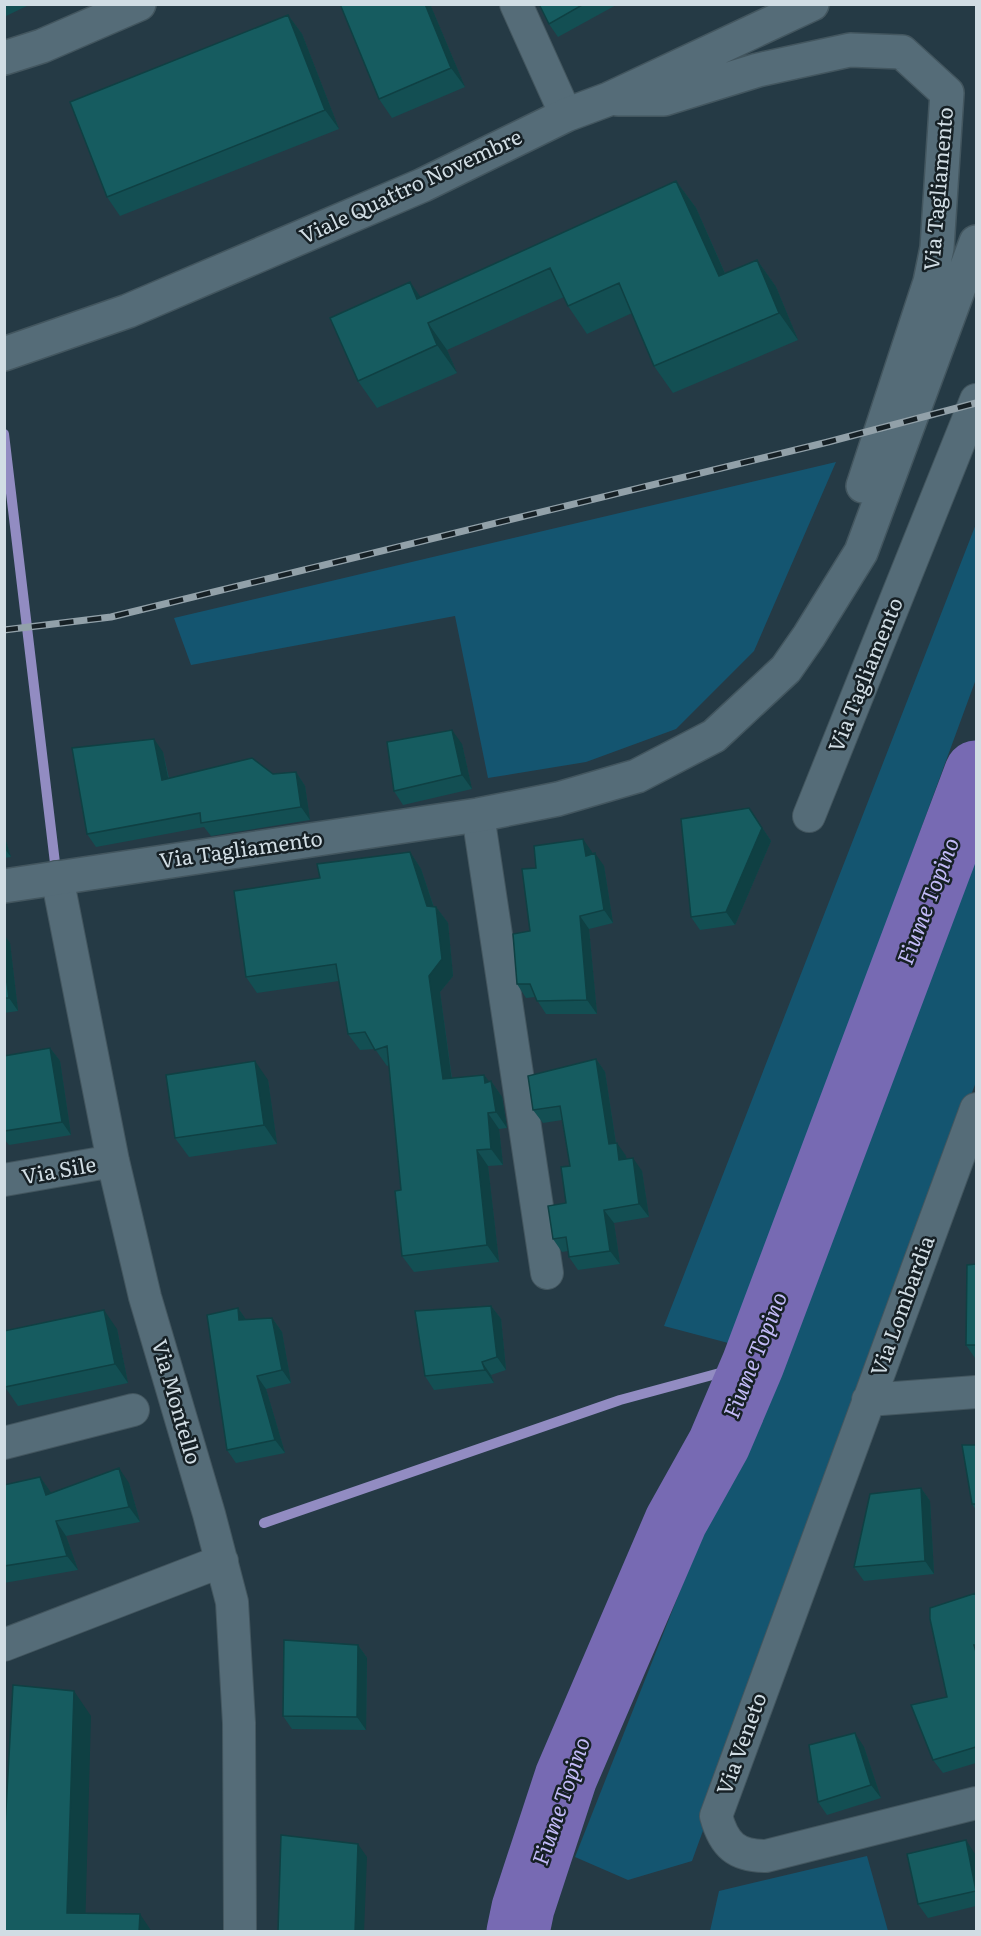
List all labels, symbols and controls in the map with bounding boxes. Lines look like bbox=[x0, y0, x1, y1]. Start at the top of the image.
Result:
street label: Via Tagliamento bbox=[914, 105, 959, 272]
street label: Viale Quattro Novembre bbox=[294, 119, 526, 250]
street label: Via Tagliamento bbox=[818, 592, 909, 756]
street label: Via Tagliamento bbox=[157, 821, 324, 874]
water label: Fiume Topino bbox=[887, 832, 966, 969]
street label: Via Sile bbox=[19, 1147, 98, 1190]
street label: Via Lombardia bbox=[861, 1230, 941, 1380]
water label: Fiume Topino bbox=[713, 1286, 794, 1423]
street label: Via Montello bbox=[146, 1335, 211, 1468]
street label: Via Veneto bbox=[707, 1688, 772, 1799]
water label: Fiume Topino bbox=[522, 1732, 597, 1869]

